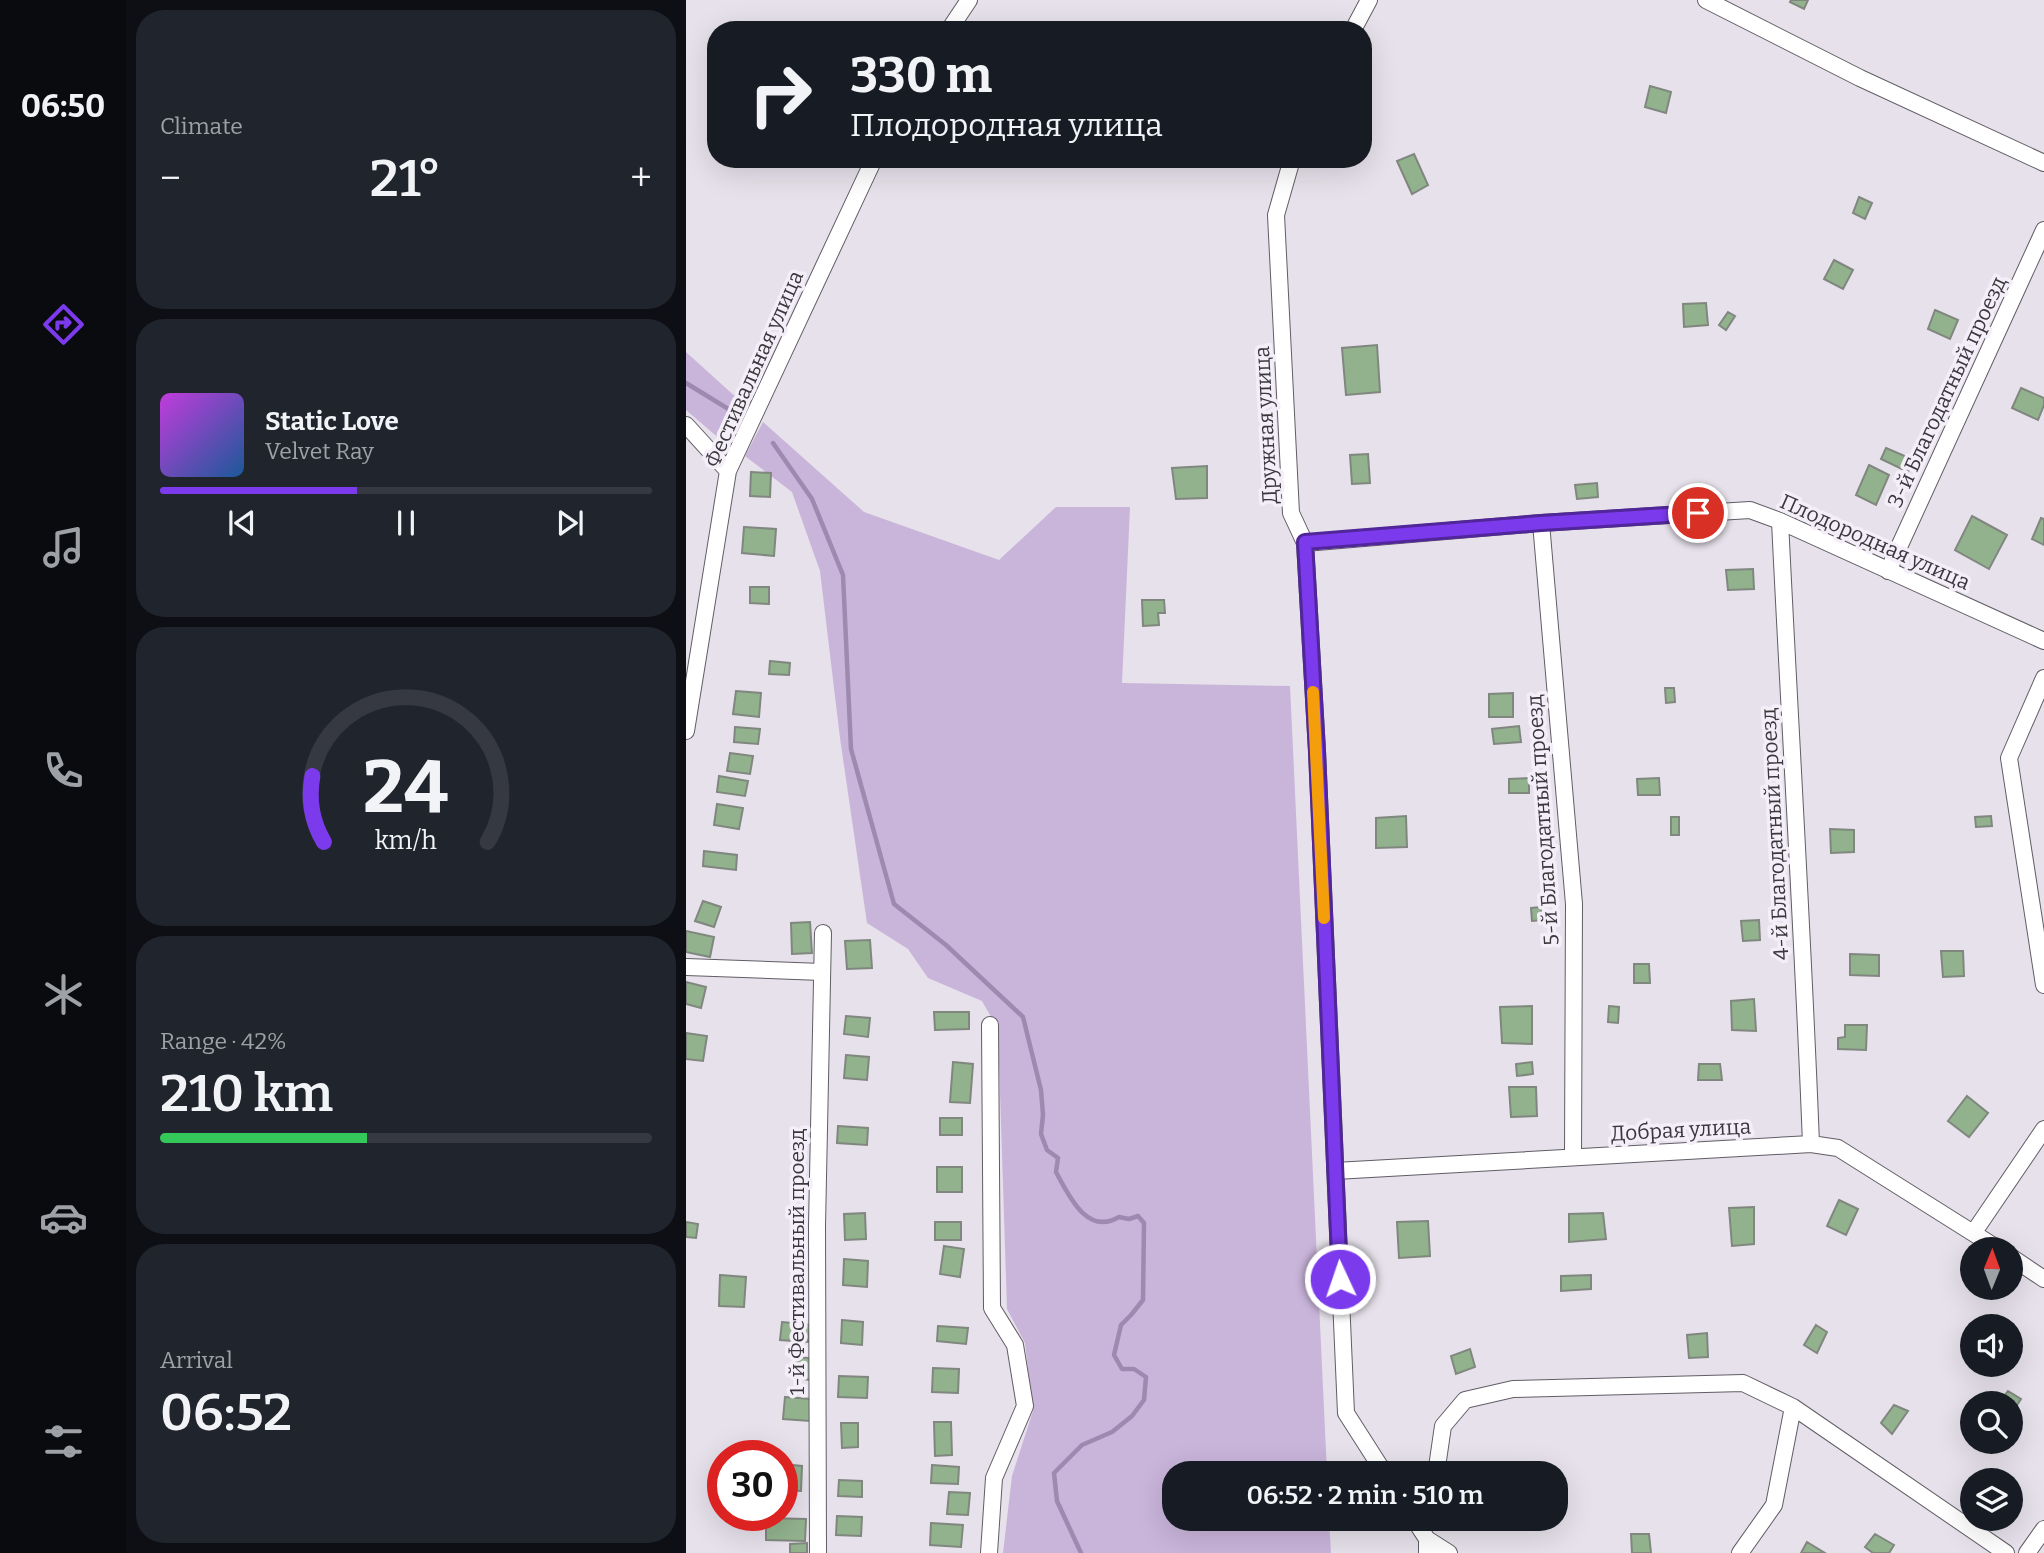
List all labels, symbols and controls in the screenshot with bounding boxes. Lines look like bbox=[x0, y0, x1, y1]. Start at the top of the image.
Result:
text: 330 m bbox=[850, 46, 992, 105]
icon: right bbox=[735, 49, 826, 140]
text: 06:50 bbox=[21, 87, 105, 125]
text: Плодородная улица bbox=[850, 106, 1163, 144]
text: Climate bbox=[160, 112, 243, 140]
text: 21° bbox=[370, 147, 441, 210]
text: − bbox=[160, 155, 181, 201]
text: + bbox=[630, 155, 652, 201]
street label: Фестивальная улица bbox=[699, 266, 809, 471]
street label: 3-й Благодатный проезд bbox=[1882, 272, 2012, 512]
icon: directions bbox=[39, 300, 88, 349]
street label: Дружная улица bbox=[1249, 345, 1283, 505]
text: Static Love bbox=[265, 406, 399, 437]
text: Velvet Ray bbox=[265, 437, 374, 465]
pin bbox=[1668, 483, 1728, 543]
street label: Плодородная улица bbox=[1776, 488, 1974, 596]
icon: arrive bbox=[1679, 494, 1717, 532]
icon: previous bbox=[223, 504, 261, 542]
icon: pause bbox=[387, 504, 425, 542]
icon: next bbox=[551, 504, 589, 542]
icon: music bbox=[39, 523, 88, 572]
street label: 5-й Благодатный проезд bbox=[1521, 693, 1565, 946]
street label: 4-й Благодатный проезд bbox=[1755, 707, 1795, 961]
text: 24 bbox=[363, 745, 449, 832]
icon: phone bbox=[39, 746, 88, 795]
text: km/h bbox=[375, 826, 437, 856]
icon: climate bbox=[39, 970, 88, 1019]
text: Range · 42% bbox=[160, 1027, 286, 1055]
text: 210 km bbox=[160, 1062, 333, 1125]
street label: Добрая улица bbox=[1610, 1113, 1752, 1147]
street label: 1-й Фестивальный проезд bbox=[784, 1128, 810, 1395]
icon: car bbox=[39, 1193, 88, 1242]
north arrow bbox=[1960, 1237, 2023, 1300]
map controls bbox=[1960, 1237, 2023, 1531]
position arrow bbox=[1303, 1242, 1377, 1316]
button: sound bbox=[1960, 1314, 2023, 1377]
text: Arrival bbox=[160, 1346, 233, 1374]
text: 06:52 bbox=[160, 1381, 292, 1444]
button: search bbox=[1960, 1391, 2023, 1454]
icon: filters bbox=[39, 1417, 88, 1466]
speed limit sign: 30 bbox=[707, 1440, 798, 1531]
button: layers bbox=[1960, 1468, 2023, 1531]
text: 06:52 · 2 min · 510 m bbox=[1246, 1480, 1484, 1511]

